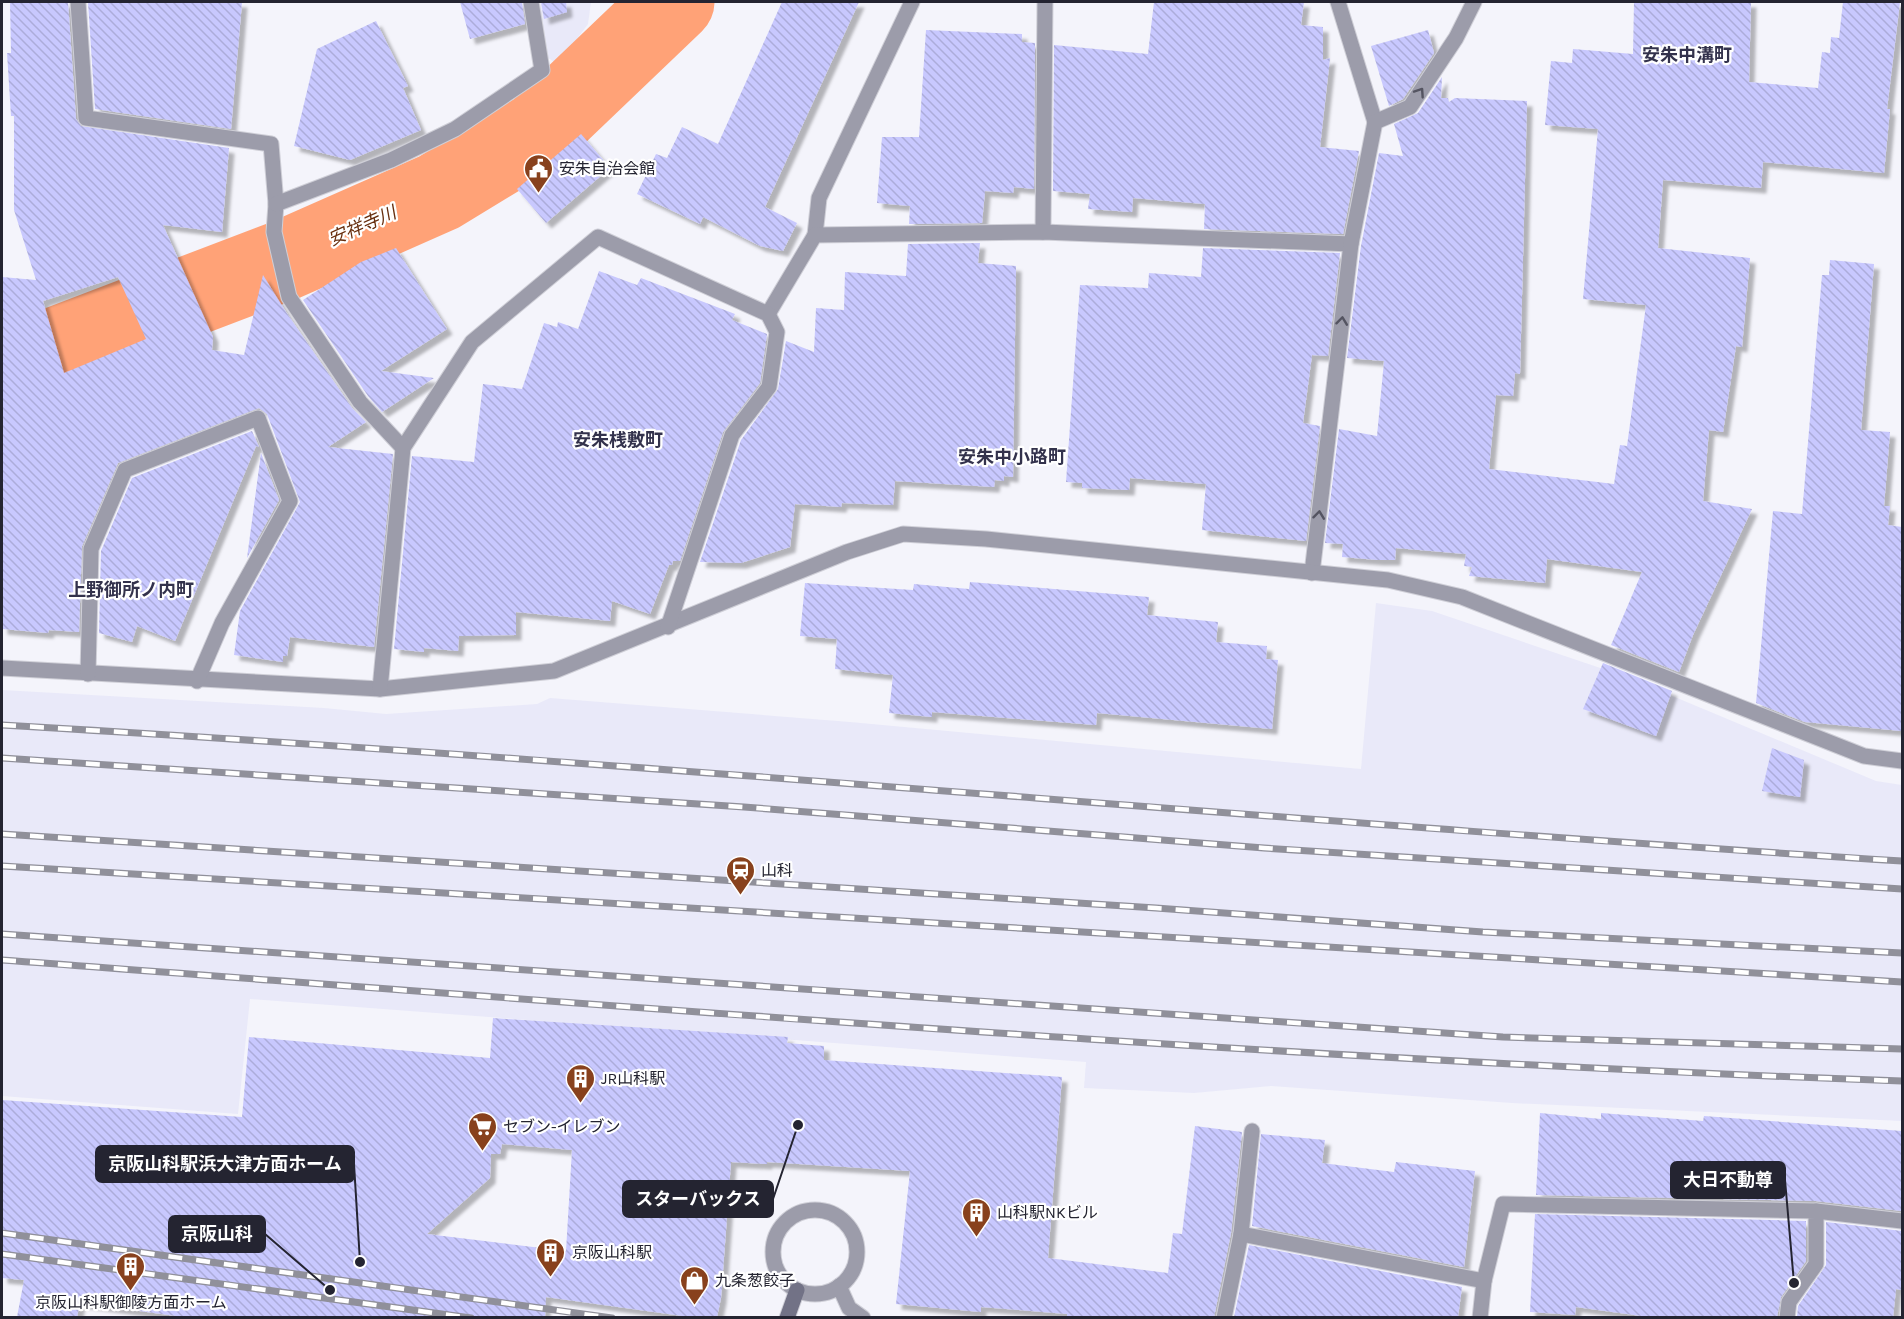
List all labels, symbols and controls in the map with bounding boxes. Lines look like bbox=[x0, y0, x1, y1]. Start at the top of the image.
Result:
district label: 安朱中溝町 bbox=[1642, 44, 1732, 66]
one-way arrow bbox=[1412, 88, 1423, 99]
public building icon: 安朱自治会館 bbox=[522, 152, 554, 194]
place label: 安朱自治会館 bbox=[559, 159, 655, 178]
water label: 安祥寺川 bbox=[325, 200, 401, 251]
one-way arrow bbox=[1335, 317, 1348, 326]
district label: 安朱桟敷町 bbox=[573, 429, 663, 451]
district label: 安朱中小路町 bbox=[958, 446, 1066, 468]
one-way arrow bbox=[1312, 510, 1325, 519]
district label: 上野御所ノ内町 bbox=[68, 579, 194, 601]
station icon: 山科 bbox=[724, 854, 756, 896]
place label: 山科 bbox=[761, 861, 793, 880]
building icon: JR山科駅 bbox=[564, 1062, 596, 1104]
place label: JR山科駅 bbox=[601, 1069, 665, 1088]
supermarket icon: セブン-イレブン bbox=[466, 1110, 498, 1152]
place label: セブン-イレブン bbox=[503, 1117, 621, 1136]
callout: 京阪山科駅浜大津方面ホーム bbox=[96, 1146, 354, 1182]
text: 京阪山科駅浜大津方面ホーム bbox=[108, 1153, 342, 1175]
callout: 大日不動尊 bbox=[1671, 1162, 1785, 1198]
text: 大日不動尊 bbox=[1683, 1169, 1773, 1191]
callout: スターバックス bbox=[623, 1181, 773, 1217]
text: スターバックス bbox=[635, 1188, 761, 1210]
building icon: 山科駅NKビル bbox=[960, 1196, 992, 1238]
place label: 山科駅NKビル bbox=[997, 1203, 1098, 1222]
callout: 京阪山科 bbox=[169, 1216, 265, 1252]
text: 京阪山科 bbox=[181, 1223, 253, 1245]
building icon: 京阪山科駅 bbox=[535, 1236, 567, 1278]
place label: 京阪山科駅 bbox=[572, 1243, 652, 1262]
building icon: 京阪山科駅御陵方面ホーム bbox=[115, 1250, 147, 1292]
shop icon: 九条葱餃子 bbox=[678, 1264, 710, 1306]
place label: 九条葱餃子 bbox=[715, 1271, 795, 1290]
place label: 京阪山科駅御陵方面ホーム bbox=[35, 1293, 227, 1312]

